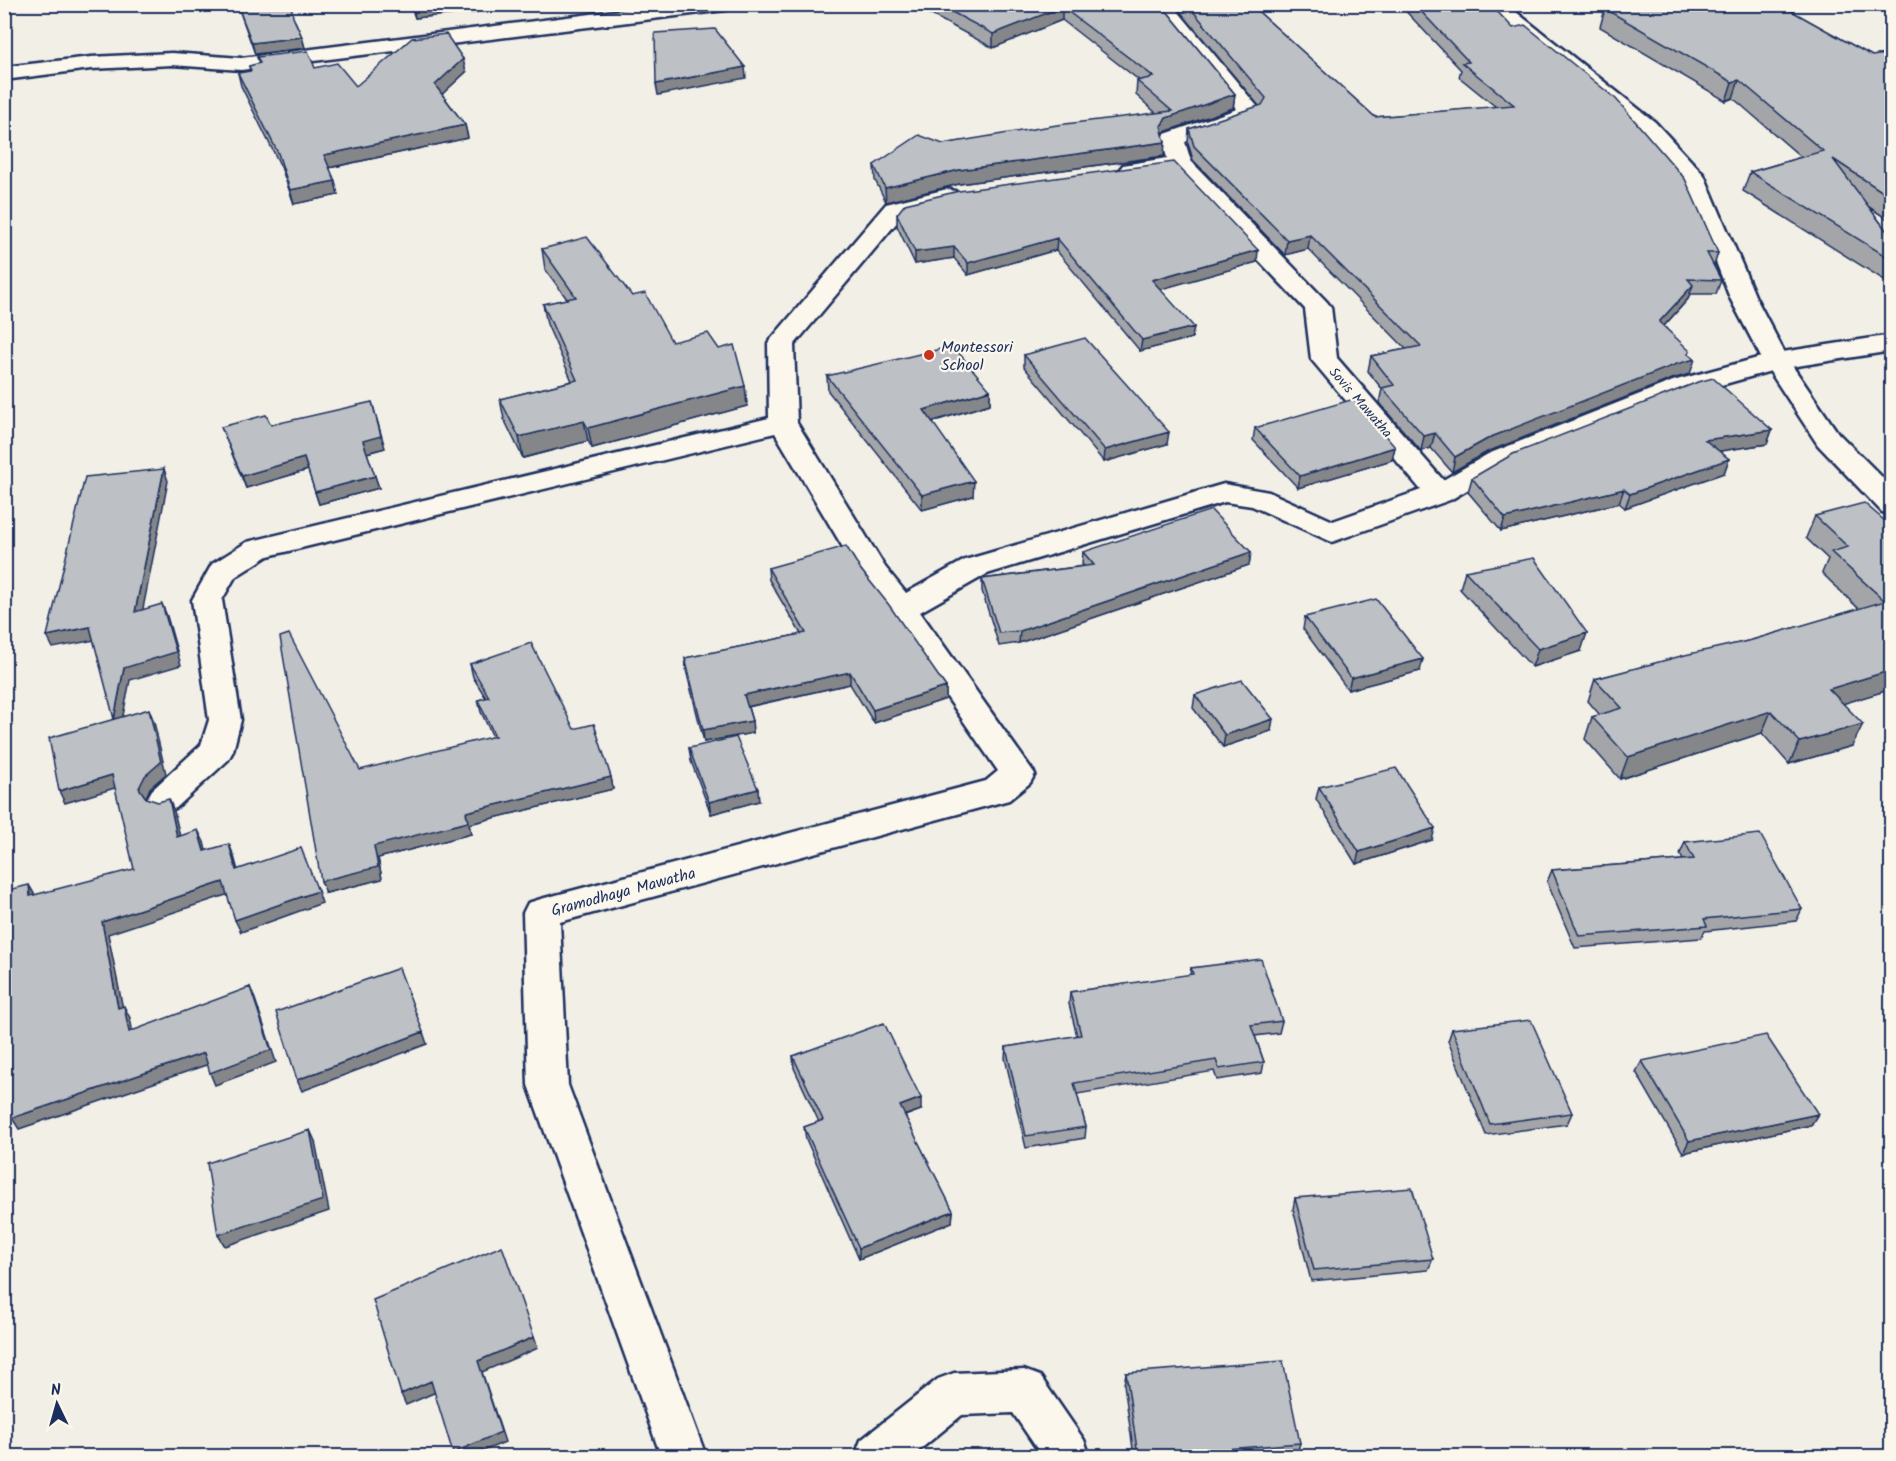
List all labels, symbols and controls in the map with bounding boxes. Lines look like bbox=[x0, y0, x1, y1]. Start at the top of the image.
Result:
place label: Montessori School bbox=[941, 335, 1014, 378]
marker: Montessori School bbox=[922, 348, 936, 362]
street label: Sovis Mawatha bbox=[1323, 362, 1397, 443]
street label: Gramodhaya Mawatha bbox=[548, 861, 698, 924]
north arrow bbox=[27, 1374, 87, 1434]
text: N bbox=[50, 1378, 62, 1403]

